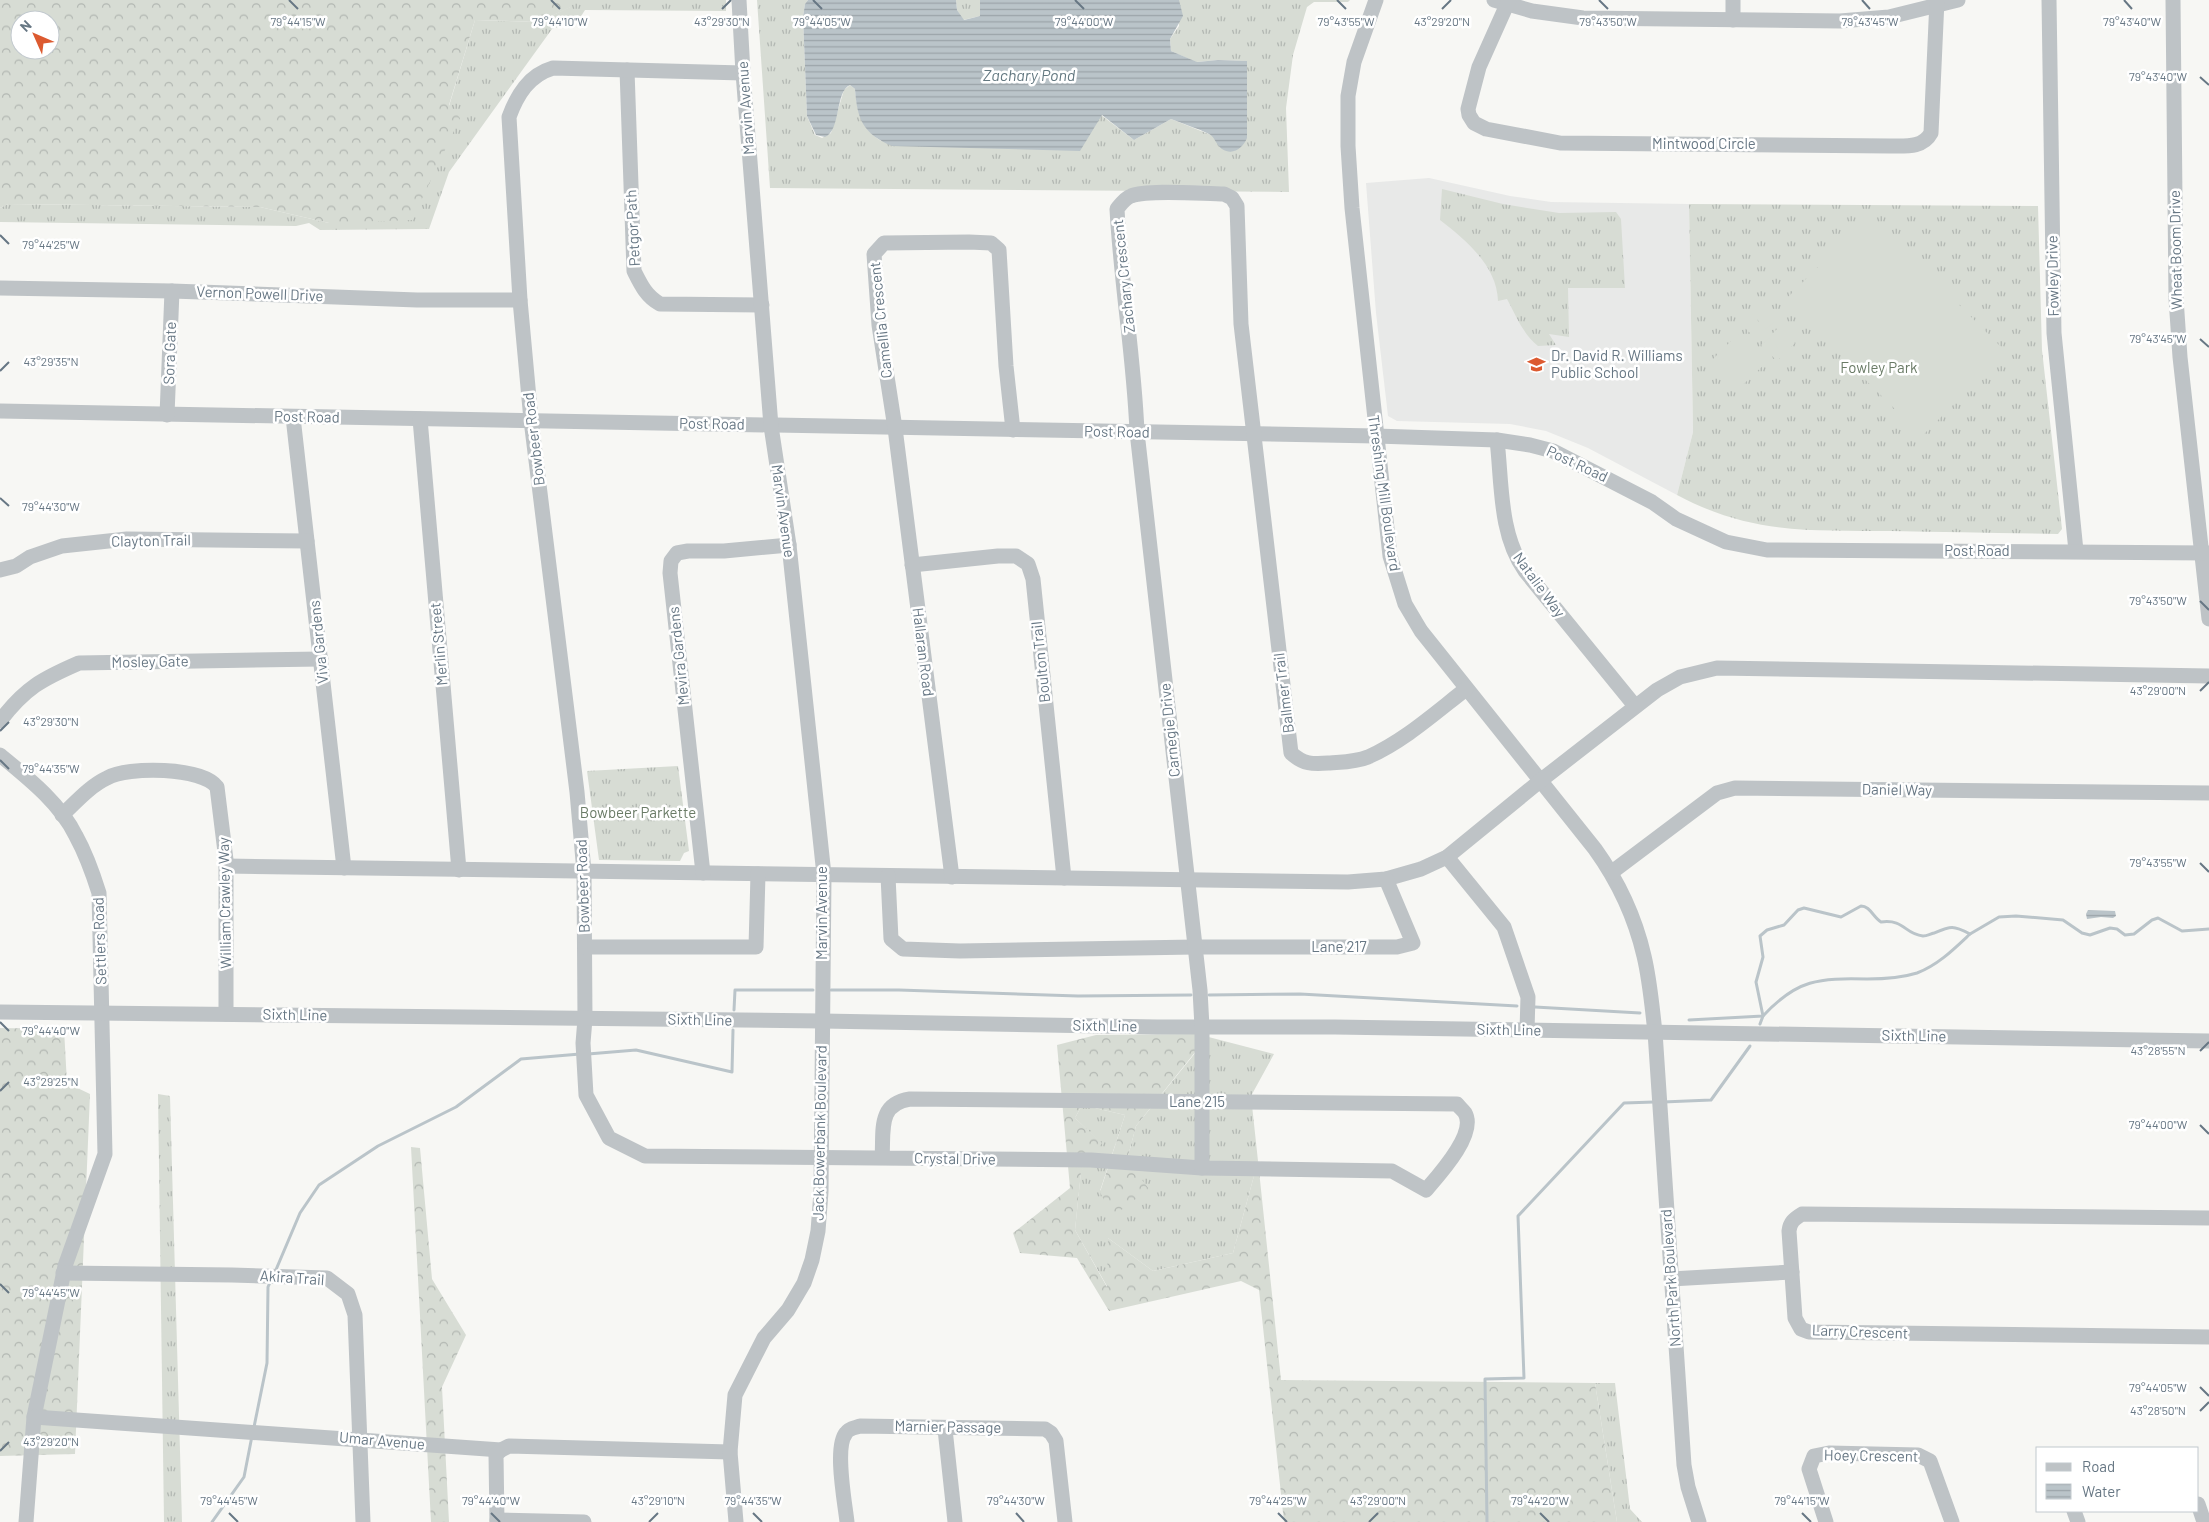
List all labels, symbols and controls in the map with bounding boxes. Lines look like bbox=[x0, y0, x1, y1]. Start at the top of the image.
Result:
north arrow bbox=[10, 10, 60, 60]
text: 79°44'15"W bbox=[270, 14, 326, 28]
text: 79°44'10"W bbox=[532, 14, 588, 28]
text: 43°29'30"N bbox=[694, 14, 750, 28]
text: 79°44'05"W bbox=[793, 14, 851, 28]
text: 79°44'00"W bbox=[1055, 14, 1114, 28]
text: 79°43'55"W bbox=[1318, 14, 1375, 28]
text: 43°29'20"N bbox=[1414, 14, 1470, 28]
text: 79°43'50"W bbox=[1579, 14, 1637, 28]
text: 79°43'45"W bbox=[1841, 14, 1899, 28]
text: 79°43'40"W bbox=[2103, 14, 2161, 28]
text: N bbox=[16, 16, 35, 35]
street label: Marvin Avenue bbox=[733, 61, 757, 156]
water label: Zachary Pond bbox=[983, 65, 1076, 84]
text: 79°43'40"W bbox=[2129, 69, 2187, 83]
street label: Mintwood Circle bbox=[1652, 134, 1756, 152]
street label: Petgor Path bbox=[621, 189, 643, 267]
street label: Wheat Boom Drive bbox=[2165, 190, 2185, 310]
street label: Zachary Crescent bbox=[1108, 218, 1138, 334]
street label: Fowley Drive bbox=[2042, 235, 2062, 317]
text: 79°44'25"W bbox=[22, 237, 80, 251]
street label: Camellia Crescent bbox=[865, 261, 895, 379]
street label: Vernon Powell Drive bbox=[196, 282, 324, 304]
street label: Sora Gate bbox=[159, 321, 179, 385]
text: 79°43'45"W bbox=[2129, 331, 2187, 345]
place label: Dr. David R. Williams Public School bbox=[1551, 346, 1683, 381]
text: 43°29'35"N bbox=[23, 354, 79, 368]
school or university icon: Dr. David R. Williams Public School bbox=[1527, 355, 1547, 375]
park label: Fowley Park bbox=[1840, 358, 1918, 376]
street label: Bowbeer Road bbox=[518, 391, 548, 487]
street label: Post Road bbox=[274, 406, 340, 426]
street label: Post Road bbox=[679, 413, 745, 433]
street label: Threshing Mill Boulevard bbox=[1365, 414, 1405, 572]
street label: Post Road bbox=[1084, 421, 1150, 441]
street label: Post Road bbox=[1544, 441, 1611, 485]
street label: Marvin Avenue bbox=[769, 463, 799, 559]
text: 79°44'30"W bbox=[22, 499, 80, 513]
street label: Clayton Trail bbox=[111, 530, 191, 550]
street label: Post Road bbox=[1944, 541, 2010, 559]
street label: Natalie Way bbox=[1510, 548, 1569, 621]
text: 79°43'50"W bbox=[2129, 593, 2187, 607]
street label: Viva Gardens bbox=[305, 599, 331, 685]
street label: Merlin Street bbox=[425, 602, 451, 686]
street label: Mevira Gardens bbox=[664, 606, 692, 706]
street label: Hallaran Road bbox=[910, 606, 938, 697]
street label: Boulton Trail bbox=[1027, 621, 1053, 704]
street label: Mosley Gate bbox=[111, 651, 189, 671]
street label: Ballmer Trail bbox=[1269, 652, 1297, 734]
street label: Carnegie Drive bbox=[1155, 682, 1183, 778]
text: 43°29'00"N bbox=[2130, 683, 2186, 697]
text: 43°29'30"N bbox=[23, 714, 79, 728]
text: 79°44'35"W bbox=[22, 761, 80, 775]
street label: Daniel Way bbox=[1862, 779, 1932, 799]
park label: Bowbeer Parkette bbox=[580, 803, 696, 821]
street label: William Crawley Way bbox=[214, 837, 234, 969]
street label: Bowbeer Road bbox=[571, 839, 593, 933]
text: 79°43'55"W bbox=[2130, 855, 2187, 869]
street label: Marvin Avenue bbox=[812, 866, 830, 960]
street label: Settlers Road bbox=[88, 897, 110, 985]
street label: Lane 217 bbox=[1311, 937, 1367, 955]
street label: Sixth Line bbox=[263, 1004, 327, 1024]
street label: Sixth Line bbox=[668, 1009, 732, 1029]
street label: Sixth Line bbox=[1073, 1015, 1137, 1035]
street label: Sixth Line bbox=[1477, 1019, 1541, 1039]
text: 79°44'40"W bbox=[22, 1023, 81, 1037]
street label: Sixth Line bbox=[1882, 1025, 1946, 1045]
text: 43°28'55"N bbox=[2130, 1043, 2186, 1057]
street label: Jack Bowerbank Boulevard bbox=[808, 1045, 830, 1221]
text: 43°29'25"N bbox=[23, 1074, 79, 1088]
street label: Lane 215 bbox=[1169, 1092, 1225, 1110]
text: 79°44'00"W bbox=[2129, 1117, 2188, 1131]
street label: Crystal Drive bbox=[914, 1148, 996, 1168]
street label: North Park Boulevard bbox=[1656, 1209, 1684, 1348]
street label: Akira Trail bbox=[259, 1266, 325, 1288]
text: 79°44'45"W bbox=[22, 1285, 80, 1299]
street label: Larry Crescent bbox=[1812, 1320, 1908, 1342]
text: 79°44'05"W bbox=[2129, 1380, 2187, 1394]
text: 43°28'50"N bbox=[2130, 1403, 2186, 1417]
street label: Marnier Passage bbox=[895, 1416, 1001, 1436]
street label: Umar Avenue bbox=[339, 1427, 426, 1453]
text: 43°29'20"N bbox=[23, 1434, 79, 1448]
street label: Hoey Crescent bbox=[1824, 1445, 1918, 1465]
legend bbox=[2036, 1447, 2199, 1512]
text: Road bbox=[2082, 1457, 2115, 1475]
text: Water bbox=[2082, 1482, 2121, 1500]
text: 79°44'45"W bbox=[200, 1493, 258, 1507]
text: 79°44'40"W bbox=[462, 1493, 521, 1507]
text: 43°29'10"N bbox=[631, 1493, 685, 1507]
text: 79°44'35"W bbox=[724, 1493, 782, 1507]
text: 79°44'30"W bbox=[987, 1493, 1045, 1507]
text: 79°44'25"W bbox=[1249, 1493, 1307, 1507]
text: 43°29'00"N bbox=[1350, 1493, 1406, 1507]
text: 79°44'20"W bbox=[1511, 1493, 1569, 1507]
text: 79°44'15"W bbox=[1774, 1493, 1830, 1507]

